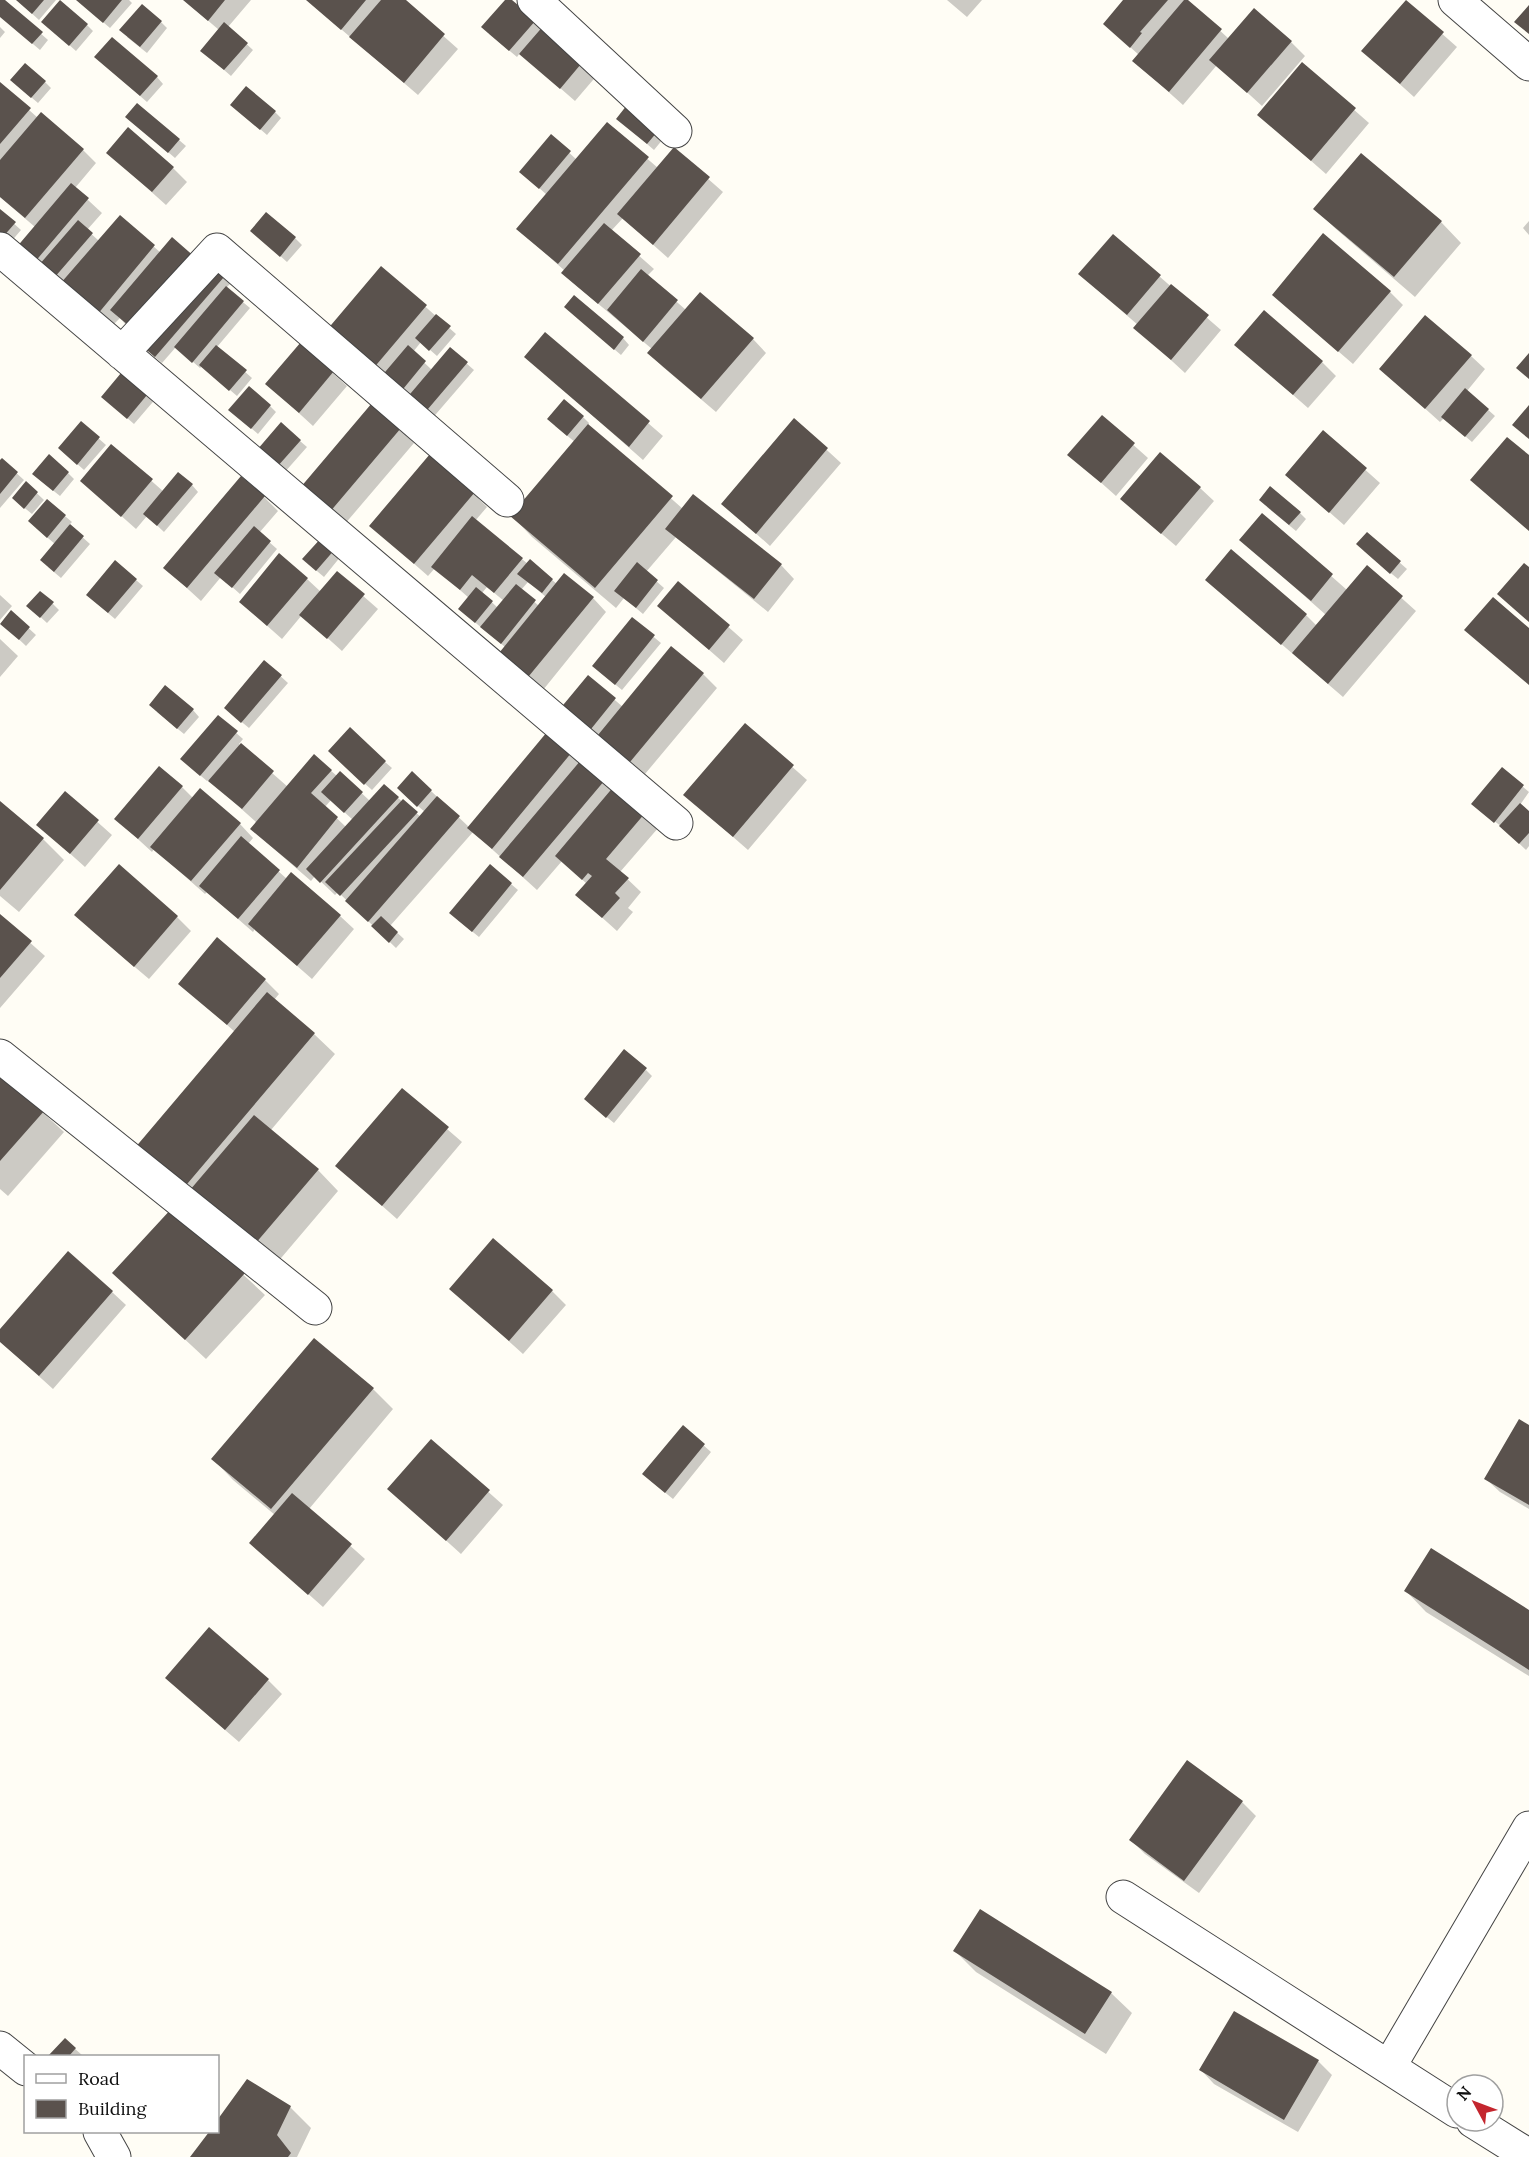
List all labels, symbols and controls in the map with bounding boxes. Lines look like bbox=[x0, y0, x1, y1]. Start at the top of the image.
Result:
legend bbox=[24, 2055, 219, 2133]
text: Road bbox=[78, 2067, 120, 2090]
north arrow bbox=[1445, 2073, 1505, 2133]
text: N bbox=[1452, 2082, 1475, 2104]
text: Building bbox=[78, 2097, 148, 2120]

